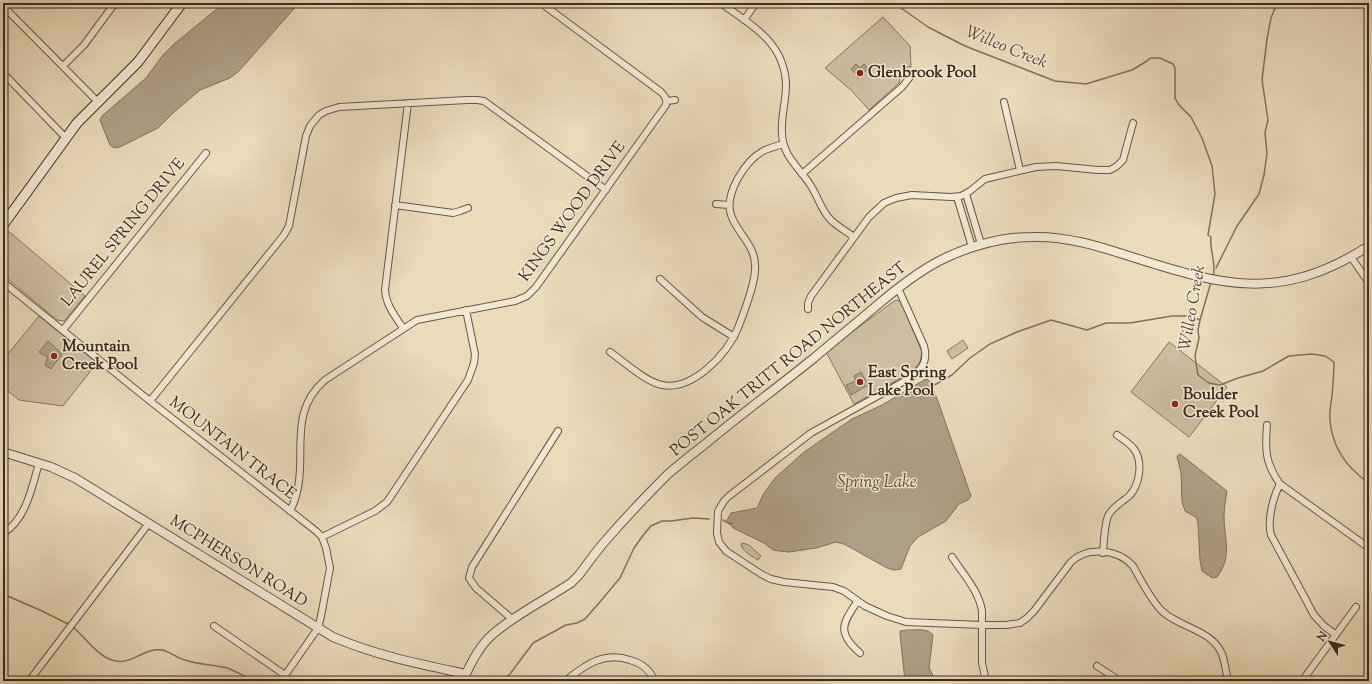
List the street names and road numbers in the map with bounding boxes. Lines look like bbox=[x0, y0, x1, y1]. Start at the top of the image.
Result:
street label: KINGS WOOD DRIVE bbox=[514, 137, 632, 287]
street label: LAUREL SPRING DRIVE bbox=[57, 153, 192, 312]
street label: POST OAK TRITT ROAD NORTHEAST bbox=[666, 257, 912, 463]
street label: MOUNTAIN TRACE bbox=[164, 392, 301, 506]
street label: MCPHERSON ROAD bbox=[165, 510, 311, 614]

